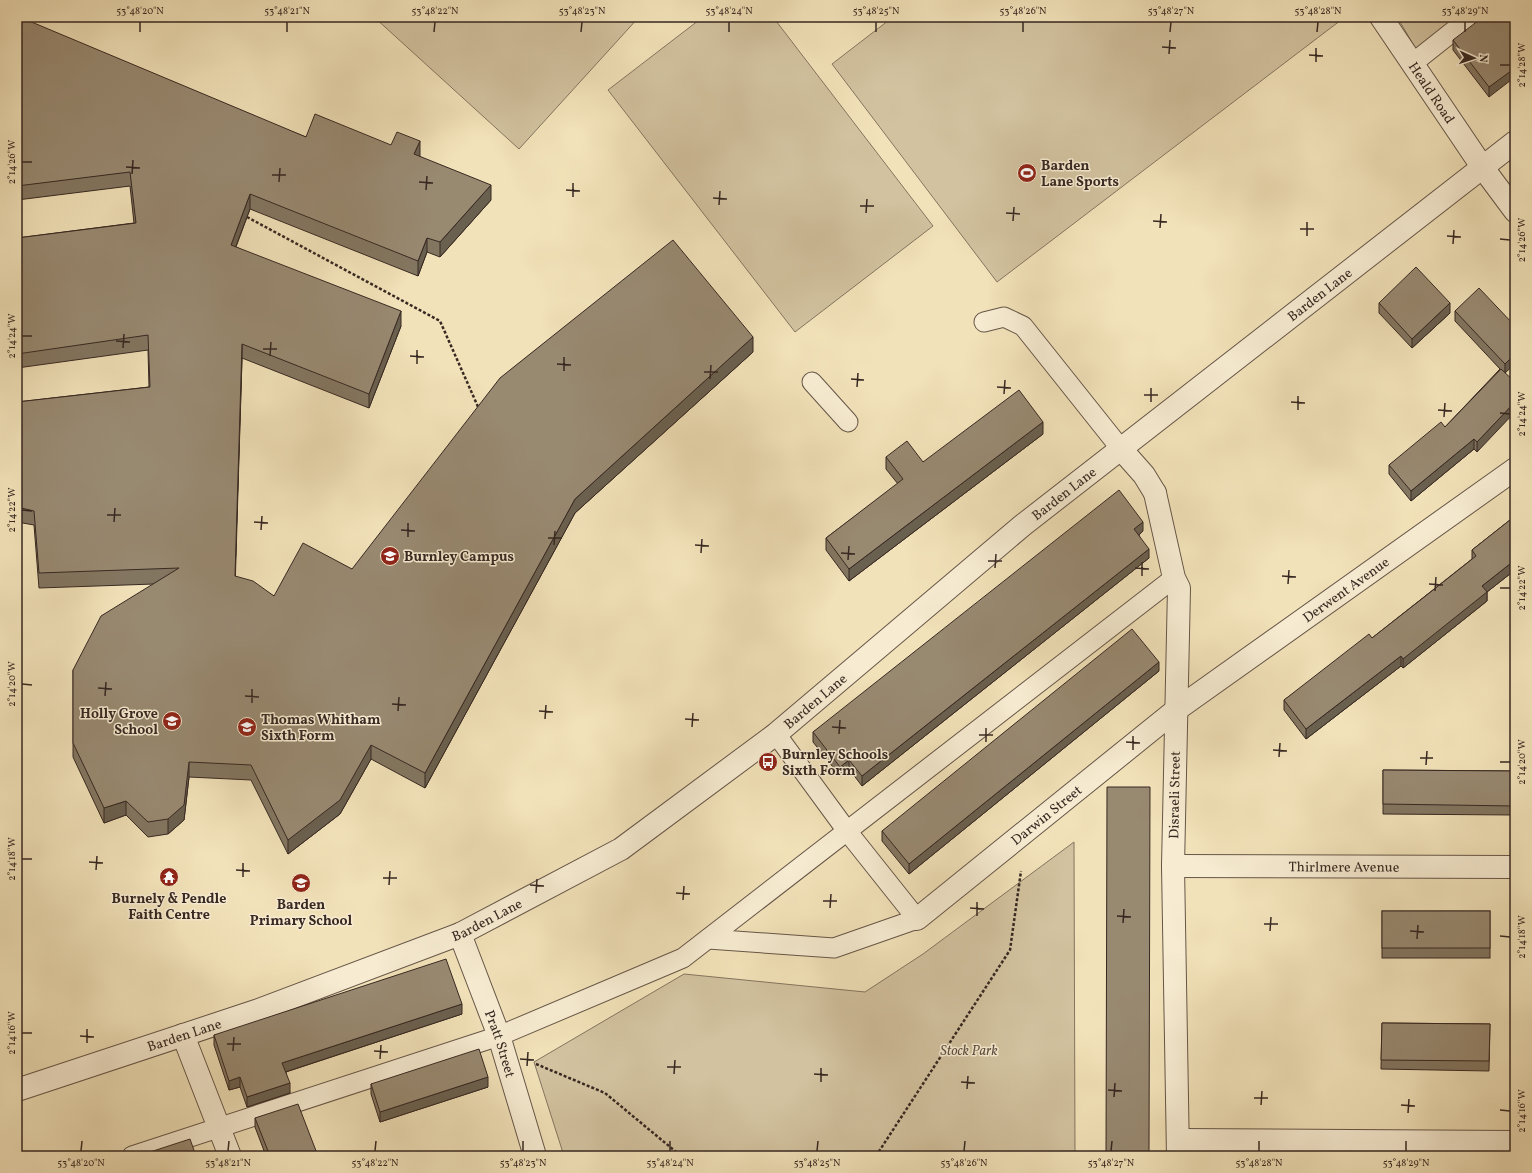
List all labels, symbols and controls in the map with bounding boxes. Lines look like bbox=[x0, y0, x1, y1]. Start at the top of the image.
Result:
text: 53°48'20"N bbox=[116, 4, 164, 18]
text: 53°48'21"N bbox=[264, 4, 310, 18]
text: 53°48'22"N bbox=[412, 4, 459, 18]
text: 53°48'23"N bbox=[559, 4, 606, 18]
text: 53°48'24"N bbox=[705, 4, 753, 18]
text: 53°48'25"N bbox=[853, 4, 900, 18]
text: 53°48'26"N bbox=[1000, 4, 1047, 18]
text: 53°48'27"N bbox=[1148, 4, 1195, 18]
text: 53°48'28"N bbox=[1295, 4, 1342, 18]
text: 53°48'29"N bbox=[1442, 4, 1489, 18]
north arrow bbox=[1454, 38, 1494, 78]
text: 2°14'28"W bbox=[1515, 43, 1529, 87]
text: N bbox=[1475, 54, 1490, 63]
street label: Heald Road bbox=[1403, 59, 1458, 128]
text: 2°14'26"W bbox=[5, 140, 19, 184]
place label: Barden Lane Sports bbox=[1041, 157, 1119, 192]
sports icon: Barden Lane Sports bbox=[1016, 162, 1038, 184]
text: 2°14'26"W bbox=[1515, 218, 1529, 262]
street label: Barden Lane bbox=[1284, 264, 1357, 327]
text: 2°14'24"W bbox=[5, 313, 19, 359]
text: 2°14'24"W bbox=[1515, 391, 1529, 437]
street label: Barden Lane bbox=[1028, 463, 1101, 526]
text: 2°14'22"W bbox=[5, 488, 19, 532]
school or university icon: Burnley Campus bbox=[379, 545, 401, 567]
place label: Burnley Campus bbox=[404, 548, 514, 567]
street label: Derwent Avenue bbox=[1299, 553, 1394, 628]
text: 2°14'22"W bbox=[1515, 566, 1529, 610]
text: 2°14'20"W bbox=[5, 661, 19, 707]
street label: Barden Lane bbox=[780, 670, 852, 734]
place label: Holly Grove School bbox=[80, 705, 158, 740]
school or university icon: Holly Grove School bbox=[161, 710, 183, 732]
place label: Thomas Whitham Sixth Form bbox=[261, 711, 381, 746]
school or university icon: Thomas Whitham Sixth Form bbox=[236, 716, 258, 738]
text: 2°14'20"W bbox=[1515, 739, 1529, 785]
place label: Burnley Schools Sixth Form bbox=[782, 746, 888, 781]
bus stop icon: Burnley Schools Sixth Form bbox=[757, 751, 779, 773]
street label: Disraeli Street bbox=[1165, 751, 1186, 839]
street label: Darwin Street bbox=[1008, 781, 1087, 850]
text: 2°14'18"W bbox=[5, 837, 19, 881]
street label: Thirlmere Avenue bbox=[1289, 858, 1400, 878]
temple icon: Burnely & Pendle Faith Centre bbox=[158, 866, 180, 888]
school or university icon: Barden Primary School bbox=[290, 872, 312, 894]
place label: Burnely & Pendle Faith Centre bbox=[112, 890, 226, 925]
street label: Barden Lane bbox=[449, 895, 526, 947]
place label: Barden Primary School bbox=[250, 896, 353, 931]
text: 2°14'18"W bbox=[1515, 915, 1529, 959]
street label: Pratt Street bbox=[479, 1008, 519, 1080]
text: 2°14'16"W bbox=[5, 1011, 19, 1055]
street label: Barden Lane bbox=[145, 1015, 225, 1057]
park label: Stock Park bbox=[940, 1042, 998, 1061]
text: 2°14'16"W bbox=[1515, 1089, 1529, 1133]
text: 53°48'20"N bbox=[57, 1156, 105, 1170]
text: 53°48'21"N bbox=[205, 1156, 251, 1170]
text: 53°48'22"N bbox=[352, 1156, 399, 1170]
text: 53°48'23"N bbox=[500, 1156, 547, 1170]
text: 53°48'24"N bbox=[646, 1156, 694, 1170]
text: 53°48'25"N bbox=[794, 1156, 841, 1170]
text: 53°48'26"N bbox=[941, 1156, 988, 1170]
text: 53°48'27"N bbox=[1088, 1156, 1135, 1170]
text: 53°48'28"N bbox=[1236, 1156, 1283, 1170]
text: 53°48'29"N bbox=[1383, 1156, 1430, 1170]

